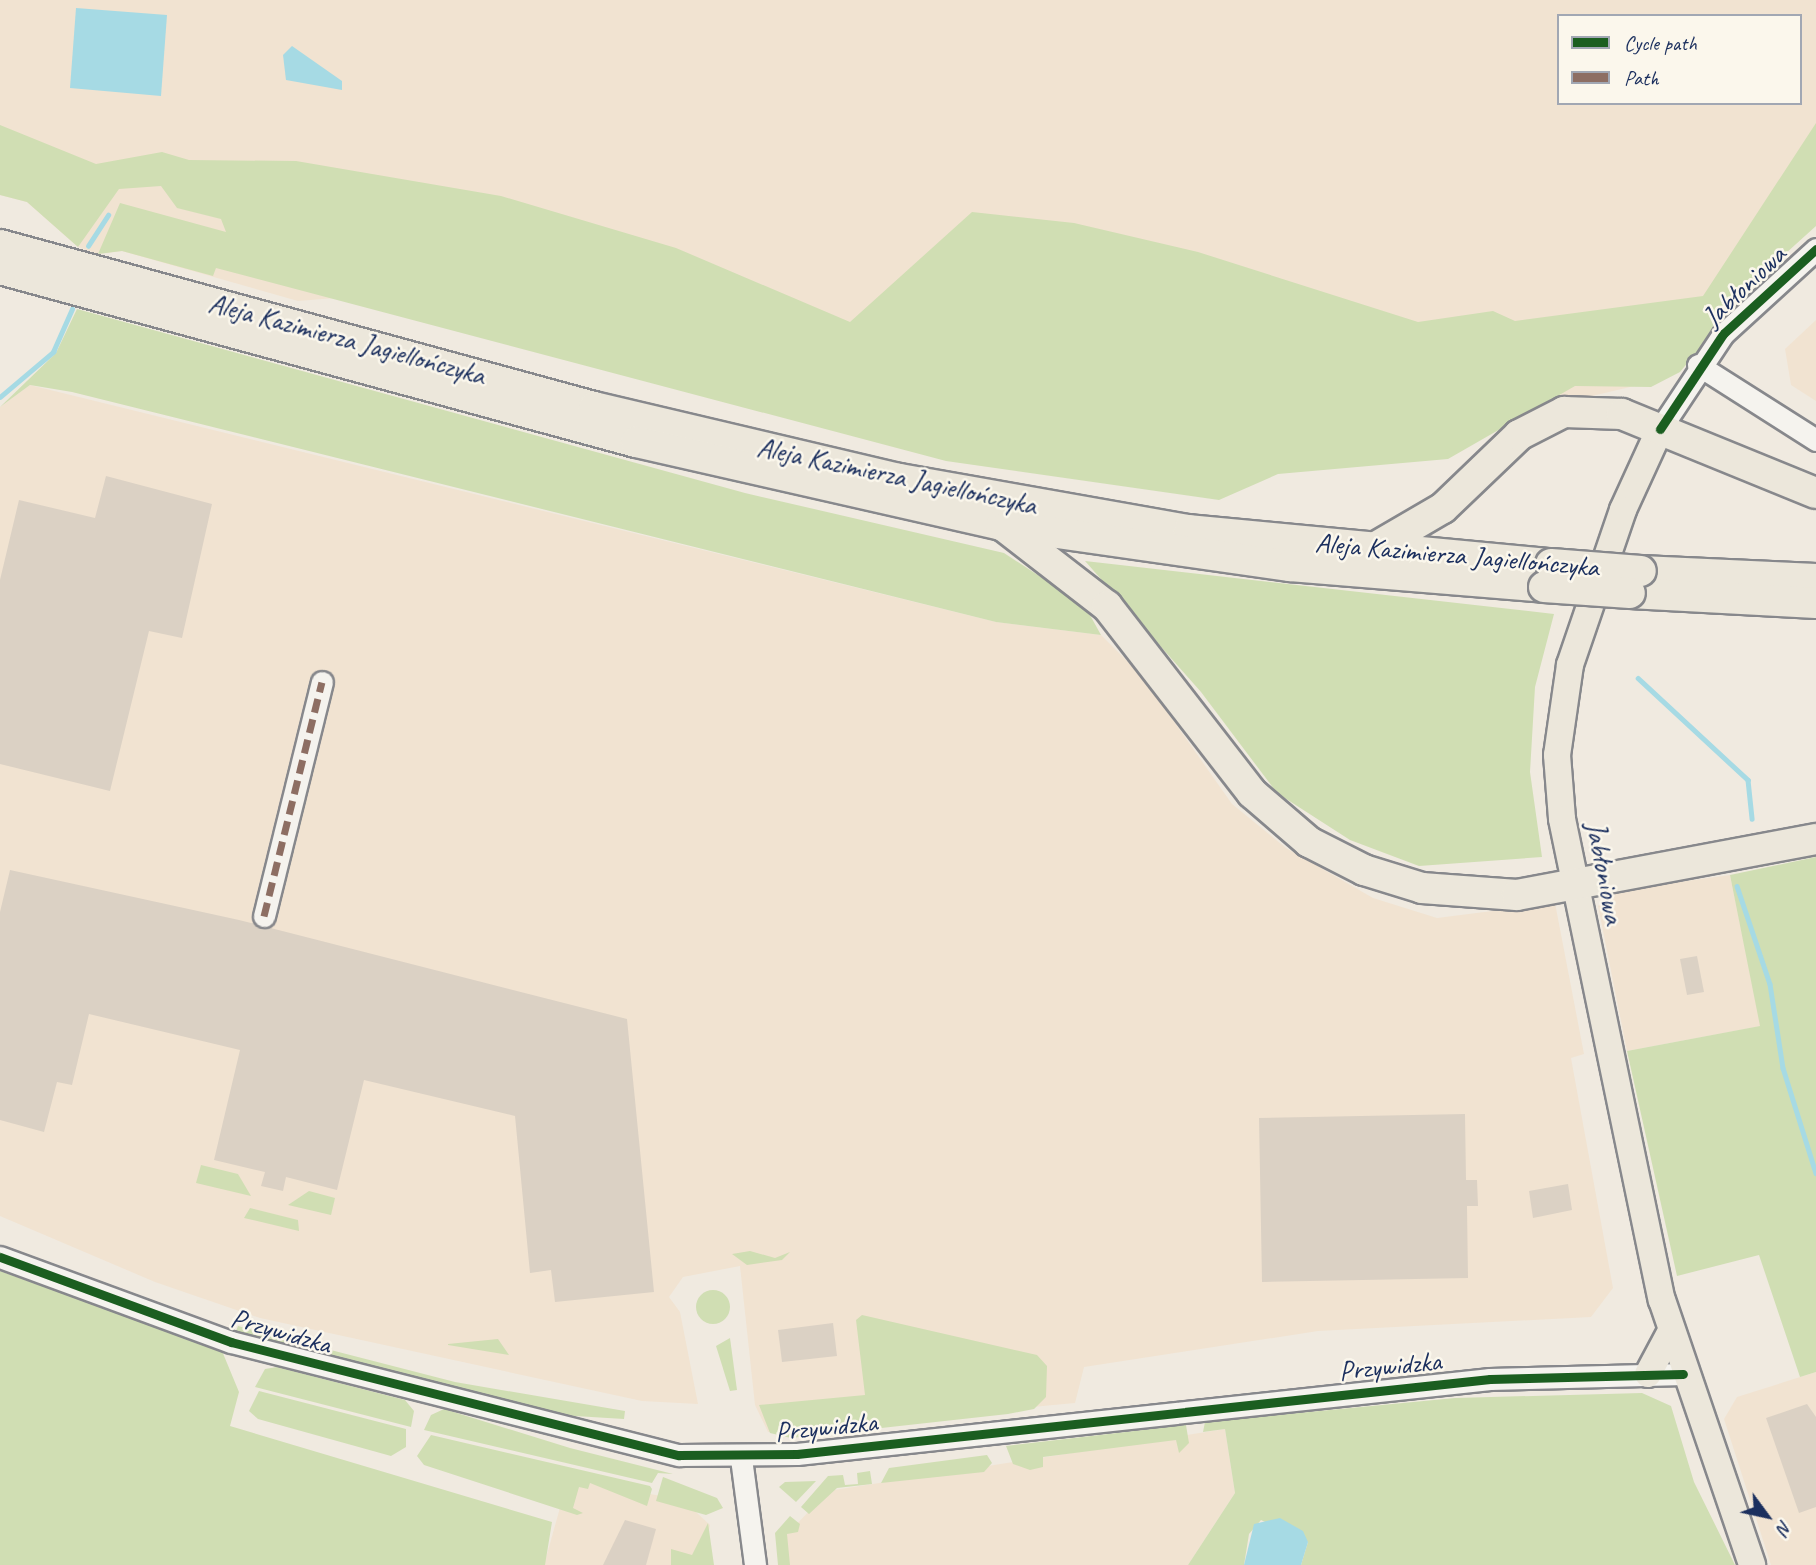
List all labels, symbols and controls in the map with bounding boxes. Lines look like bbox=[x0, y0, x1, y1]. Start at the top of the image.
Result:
legend bbox=[1557, 14, 1802, 105]
text: Cycle path bbox=[1624, 30, 1697, 56]
text: Path bbox=[1624, 65, 1659, 91]
street label: Jabłoniowa bbox=[1695, 238, 1793, 334]
street label: Aleja Kazimierza Jagiellończyka bbox=[204, 286, 490, 392]
street label: Aleja Kazimierza Jagiellończyka bbox=[753, 430, 1041, 522]
street label: Aleja Kazimierza Jagiellończyka bbox=[1313, 526, 1601, 584]
street label: Jabłoniowa bbox=[1579, 819, 1631, 927]
street label: Przywidzka bbox=[227, 1301, 335, 1361]
street label: Przywidzka bbox=[1337, 1344, 1443, 1388]
street label: Przywidzka bbox=[773, 1405, 879, 1449]
north arrow bbox=[1732, 1481, 1802, 1551]
text: N bbox=[1771, 1516, 1798, 1539]

